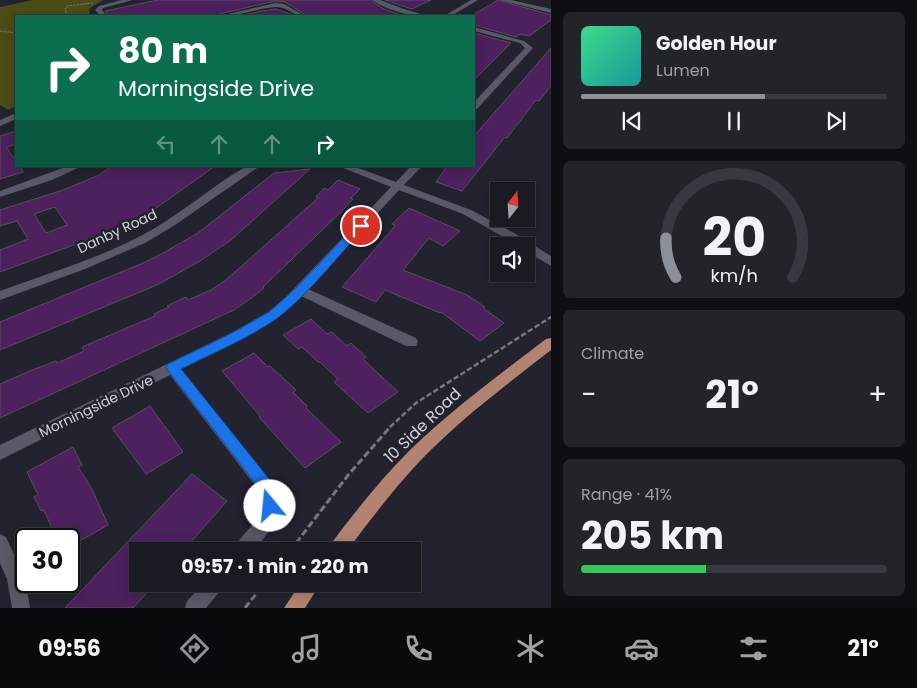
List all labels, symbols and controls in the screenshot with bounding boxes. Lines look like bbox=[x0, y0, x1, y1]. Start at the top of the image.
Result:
text: 80 m bbox=[118, 26, 208, 75]
text: Golden Hour bbox=[656, 30, 777, 57]
icon: right bbox=[35, 35, 100, 100]
text: Lumen bbox=[656, 59, 710, 82]
text: Morningside Drive bbox=[118, 73, 314, 104]
icon: previous bbox=[618, 107, 646, 135]
icon: pause bbox=[720, 107, 748, 135]
icon: next bbox=[822, 107, 850, 135]
icon: left bbox=[152, 130, 180, 158]
icon: ahead bbox=[205, 130, 233, 158]
icon: ahead bbox=[258, 130, 286, 158]
icon: right bbox=[311, 130, 339, 158]
north arrow bbox=[490, 182, 535, 228]
map controls bbox=[490, 182, 535, 282]
text: 20 bbox=[702, 201, 766, 274]
street label: Danby Road bbox=[74, 204, 160, 258]
pin bbox=[340, 205, 382, 247]
icon: arrive bbox=[347, 212, 375, 240]
button: sound bbox=[490, 237, 535, 282]
text: km/h bbox=[710, 263, 758, 288]
text: Climate bbox=[581, 342, 644, 365]
text: 21° bbox=[705, 368, 759, 421]
street label: Morningside Drive bbox=[36, 370, 157, 442]
text: − bbox=[581, 375, 596, 414]
text: + bbox=[868, 375, 887, 414]
street label: 10 Side Road bbox=[379, 383, 466, 468]
position arrow bbox=[243, 479, 295, 531]
text: Range · 41% bbox=[581, 483, 672, 506]
text: 205 km bbox=[581, 509, 724, 562]
speed limit sign: 30 bbox=[15, 528, 80, 593]
text: 09:57 · 1 min · 220 m bbox=[181, 553, 369, 580]
icon: directions bbox=[177, 631, 212, 666]
icon: music bbox=[289, 631, 324, 666]
icon: phone bbox=[401, 631, 436, 666]
icon: climate bbox=[513, 631, 548, 666]
icon: car bbox=[624, 631, 659, 666]
icon: filters bbox=[736, 631, 771, 666]
text: 09:56 bbox=[38, 633, 101, 664]
text: 21° bbox=[848, 633, 879, 664]

